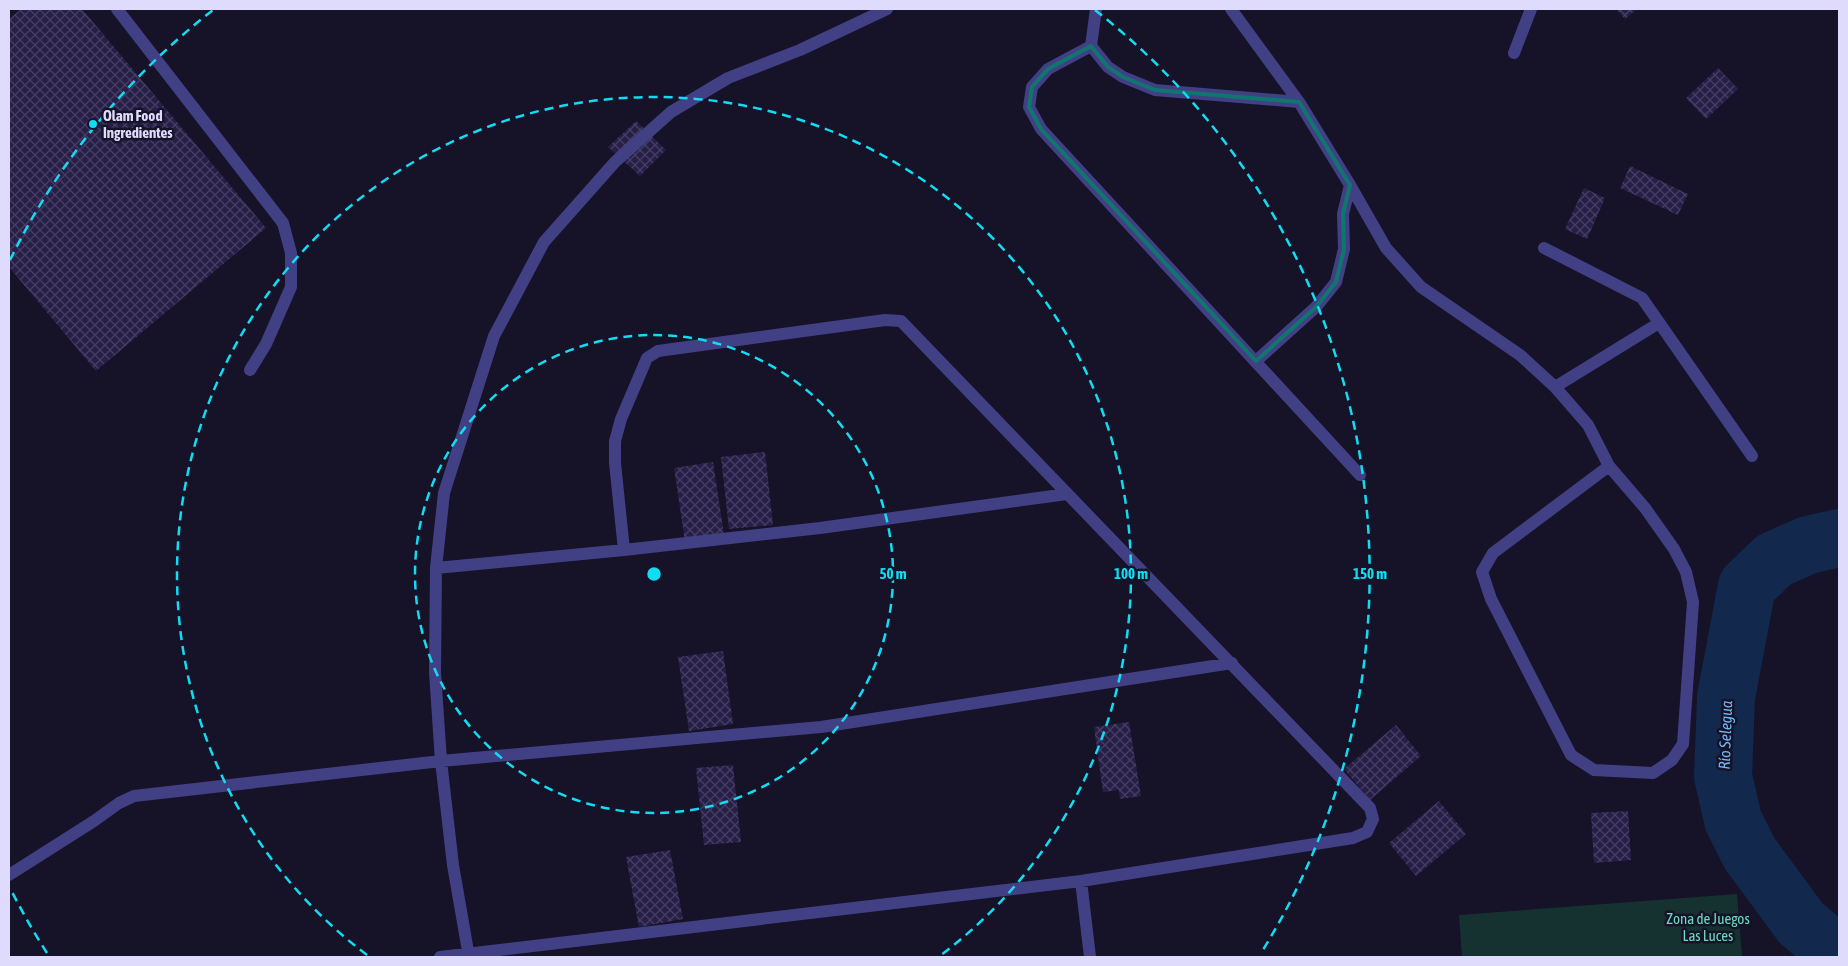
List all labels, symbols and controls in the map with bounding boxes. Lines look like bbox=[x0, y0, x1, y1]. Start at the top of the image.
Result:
place label: Olam Food Ingredientes bbox=[103, 107, 173, 141]
marker: Olam Food Ingredientes bbox=[87, 118, 99, 130]
centre of rings bbox=[645, 565, 663, 583]
text: 50 m bbox=[880, 565, 907, 582]
text: 100 m bbox=[1114, 565, 1148, 582]
text: 150 m bbox=[1353, 565, 1387, 582]
water label: Río Selegua bbox=[1715, 700, 1736, 770]
park label: Zona de Juegos Las Luces bbox=[1666, 910, 1750, 944]

